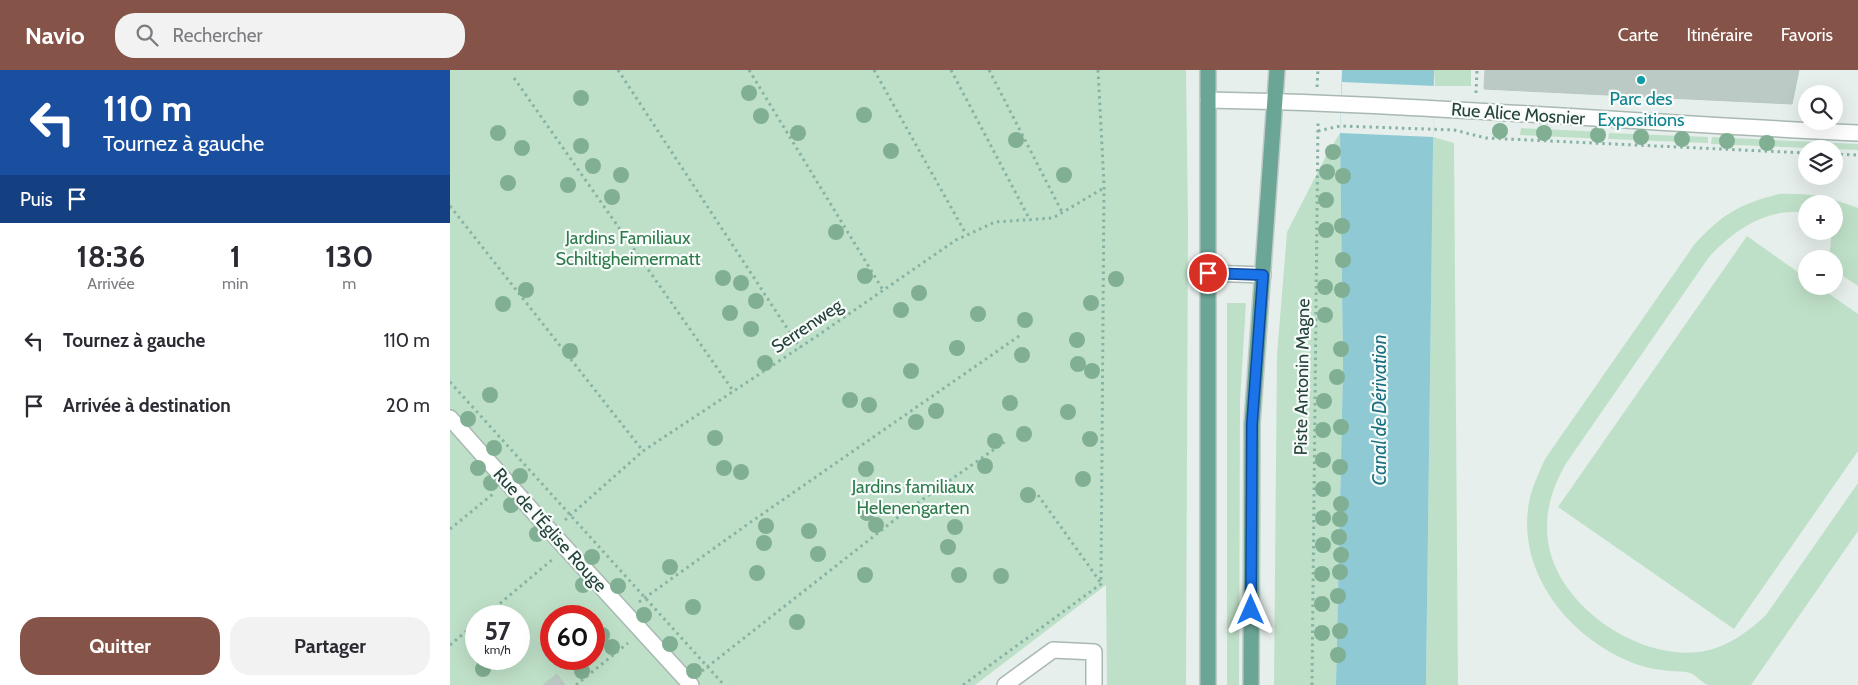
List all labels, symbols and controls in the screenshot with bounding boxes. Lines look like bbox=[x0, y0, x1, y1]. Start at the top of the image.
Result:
search box bbox=[115, 13, 465, 58]
text: Navio bbox=[25, 21, 85, 50]
icon: search bbox=[133, 21, 161, 49]
text: Rechercher bbox=[173, 24, 262, 47]
text: Carte bbox=[1618, 24, 1658, 46]
text: Itinéraire bbox=[1686, 24, 1753, 46]
text: Favoris bbox=[1781, 24, 1833, 46]
marker: Parc des Expositions bbox=[1635, 74, 1647, 86]
map controls bbox=[1798, 85, 1843, 295]
button: search bbox=[1798, 85, 1843, 130]
text: 110 m bbox=[103, 87, 192, 130]
place label: Parc des Expositions bbox=[1598, 88, 1685, 131]
icon: left bbox=[20, 90, 85, 155]
street label: Rue Alice Mosnier bbox=[1450, 98, 1586, 130]
text: Tournez à gauche bbox=[103, 130, 264, 157]
button: layers bbox=[1798, 140, 1843, 185]
icon: arrive bbox=[63, 185, 91, 213]
text: Puis bbox=[20, 188, 53, 211]
button: + bbox=[1798, 195, 1843, 240]
park label: Jardins Familiaux Schiltigheimermatt bbox=[555, 227, 701, 270]
text: 18:36 bbox=[77, 238, 145, 275]
text: 1 bbox=[230, 238, 241, 275]
text: 130 bbox=[325, 238, 373, 275]
button: − bbox=[1798, 250, 1843, 295]
pin bbox=[1187, 252, 1229, 294]
icon: arrive bbox=[1194, 259, 1222, 287]
text: Arrivée bbox=[87, 274, 135, 293]
text: min bbox=[222, 274, 248, 293]
text: m bbox=[342, 274, 356, 293]
street label: Serrenweg bbox=[767, 294, 848, 358]
street label: Piste Antonin Magne bbox=[1290, 298, 1314, 456]
icon: left bbox=[20, 327, 48, 355]
text: Tournez à gauche bbox=[63, 329, 205, 352]
text: 110 m bbox=[383, 329, 430, 352]
water label: Canal de Dérivation bbox=[1368, 335, 1391, 485]
icon: arrive bbox=[20, 392, 48, 420]
text: Arrivée à destination bbox=[63, 394, 231, 417]
text: 20 m bbox=[386, 394, 430, 417]
street label: Rue de l'Église Rouge bbox=[489, 463, 611, 597]
park label: Jardins familiaux Helenengarten bbox=[851, 476, 975, 519]
position arrow bbox=[1224, 583, 1276, 635]
speed limit sign: 60 bbox=[540, 605, 605, 670]
text: 57 bbox=[484, 616, 511, 646]
button: Quitter bbox=[20, 617, 220, 675]
button: Partager bbox=[230, 617, 430, 675]
text: km/h bbox=[484, 642, 511, 657]

